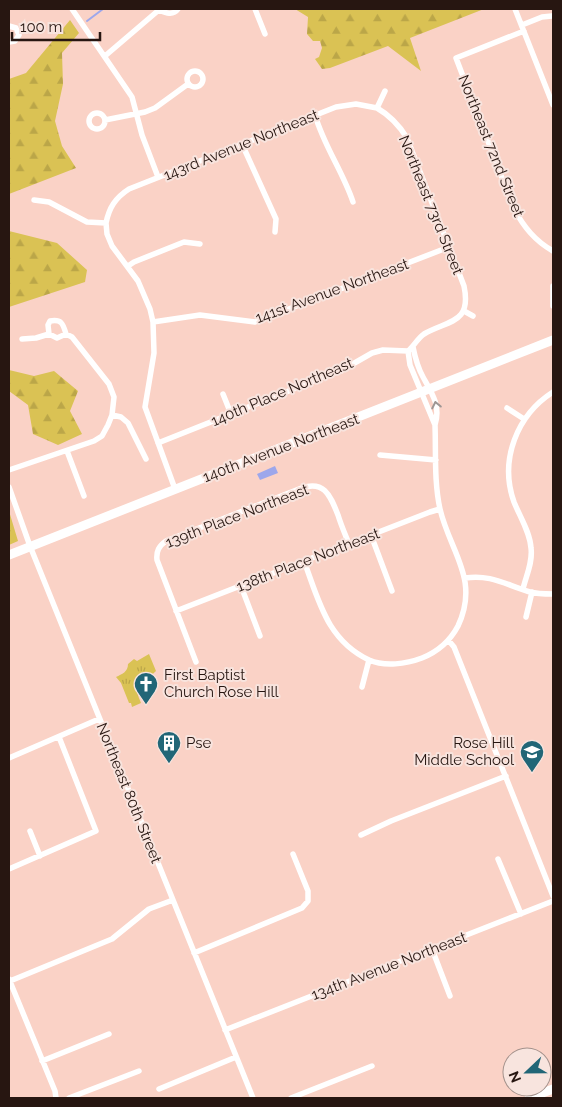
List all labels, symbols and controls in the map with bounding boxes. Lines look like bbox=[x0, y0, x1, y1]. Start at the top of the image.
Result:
scale bar bbox=[12, 10, 100, 42]
text: 100 m bbox=[20, 18, 62, 36]
street label: Northeast 72nd Street bbox=[454, 72, 528, 220]
street label: 143rd Avenue Northeast bbox=[161, 106, 321, 184]
street label: Northeast 73rd Street bbox=[395, 133, 467, 277]
street label: 141st Avenue Northeast bbox=[253, 255, 411, 327]
street label: 140th Place Northeast bbox=[208, 354, 356, 430]
one-way arrow bbox=[431, 400, 441, 409]
street label: 140th Avenue Northeast bbox=[200, 410, 362, 486]
street label: 139th Place Northeast bbox=[163, 480, 311, 552]
street label: 138th Place Northeast bbox=[234, 524, 382, 596]
place label: First Baptist Church Rose Hill bbox=[164, 666, 280, 701]
church icon: First Baptist Church Rose Hill bbox=[133, 671, 159, 705]
street label: Northeast 80th Street bbox=[93, 720, 165, 866]
building icon: Pse bbox=[156, 730, 182, 764]
place label: Pse bbox=[186, 734, 212, 752]
place label: Rose Hill Middle School bbox=[414, 734, 515, 769]
school or university icon: Rose Hill Middle School bbox=[519, 739, 545, 773]
street label: 134th Avenue Northeast bbox=[309, 928, 469, 1004]
north arrow bbox=[502, 1047, 552, 1097]
text: N bbox=[506, 1069, 524, 1085]

